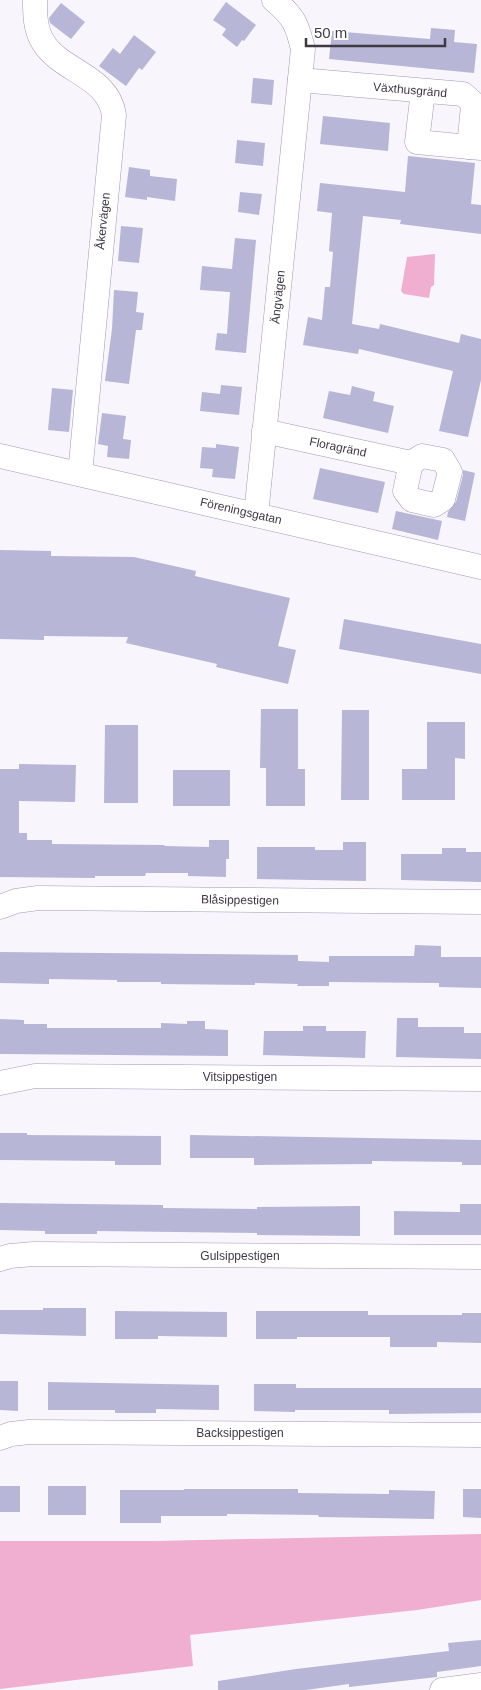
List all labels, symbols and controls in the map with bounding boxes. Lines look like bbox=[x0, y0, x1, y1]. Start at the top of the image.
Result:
scale bar bbox=[306, 15, 445, 47]
text: 50 m bbox=[314, 24, 347, 41]
street label: Växthusgränd bbox=[372, 80, 448, 100]
street label: Åkervägen bbox=[92, 192, 113, 250]
street label: Ängvägen bbox=[268, 269, 288, 325]
street label: Floragränd bbox=[308, 434, 368, 460]
street label: Föreningsgatan bbox=[199, 495, 283, 527]
street label: Blåsippestigen bbox=[201, 892, 279, 908]
street label: Vitsippestigen bbox=[203, 1070, 277, 1084]
street label: Gulsippestigen bbox=[200, 1249, 280, 1263]
street label: Backsippestigen bbox=[196, 1426, 284, 1440]

